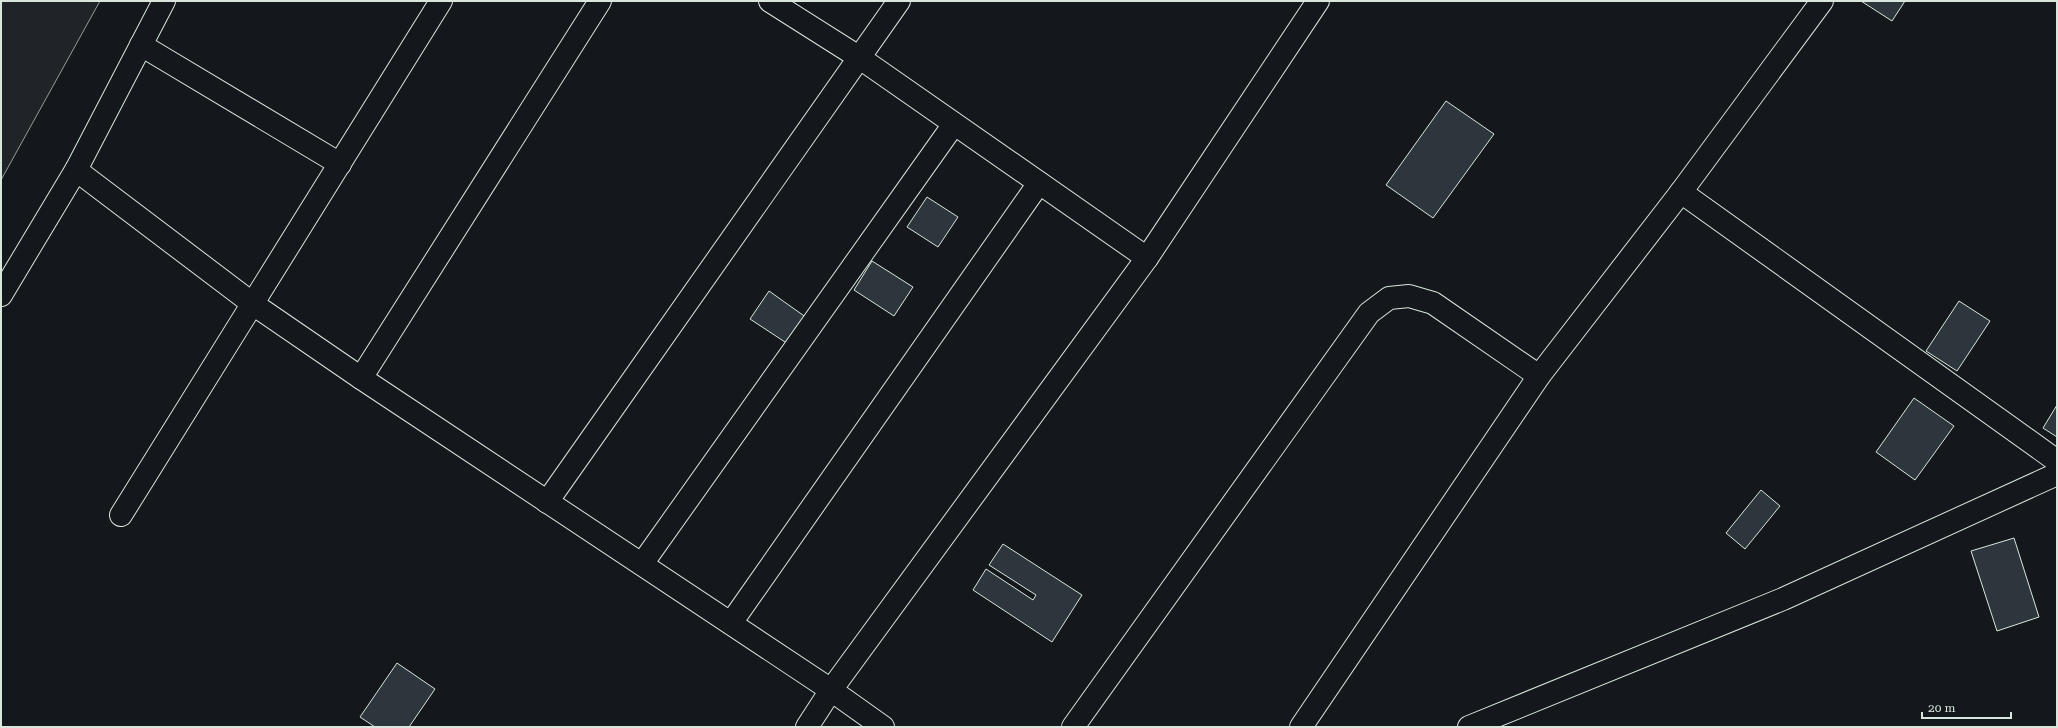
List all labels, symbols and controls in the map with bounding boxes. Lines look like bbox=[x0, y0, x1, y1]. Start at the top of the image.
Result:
scale bar bbox=[1922, 694, 2011, 720]
text: 20 m bbox=[1928, 701, 1955, 715]

